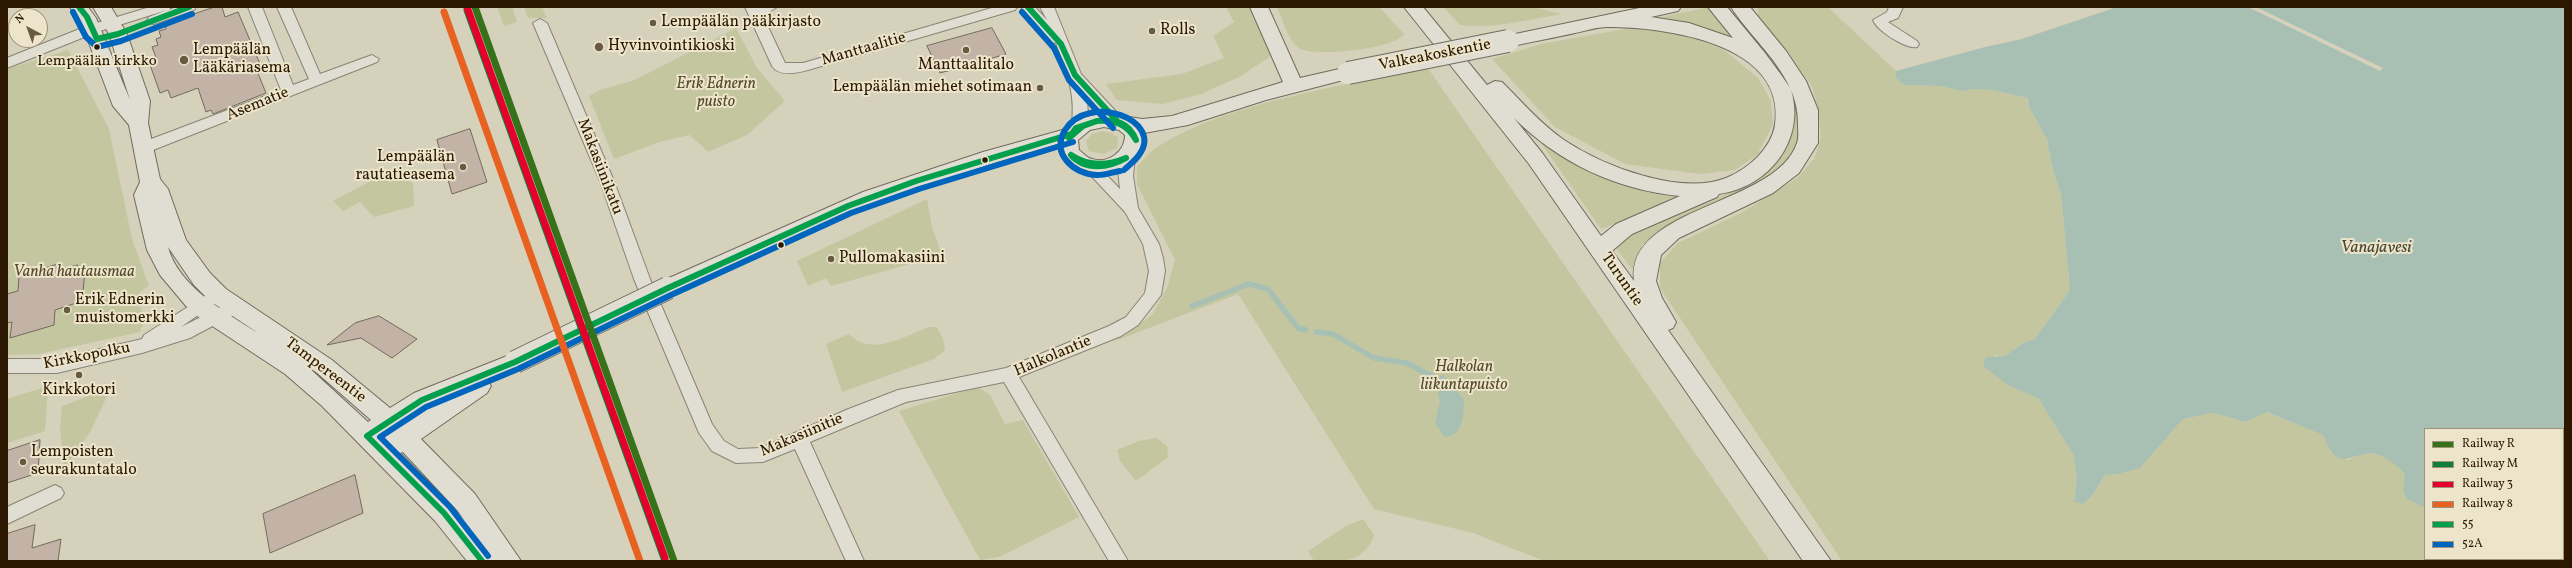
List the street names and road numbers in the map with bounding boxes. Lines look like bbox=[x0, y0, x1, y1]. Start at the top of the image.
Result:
street label: Manttaalitie bbox=[820, 29, 908, 71]
street label: Valkeakoskentie bbox=[1377, 36, 1493, 76]
street label: Asematie bbox=[224, 84, 292, 126]
street label: Makasiinikatu bbox=[572, 116, 626, 218]
street label: Turuntie bbox=[1596, 250, 1646, 310]
street label: Halkolantie bbox=[1012, 332, 1094, 382]
street label: Tampereentie bbox=[281, 334, 369, 408]
street label: Kirkkopolku bbox=[42, 339, 132, 375]
street label: Makasiinitie bbox=[758, 410, 846, 462]

